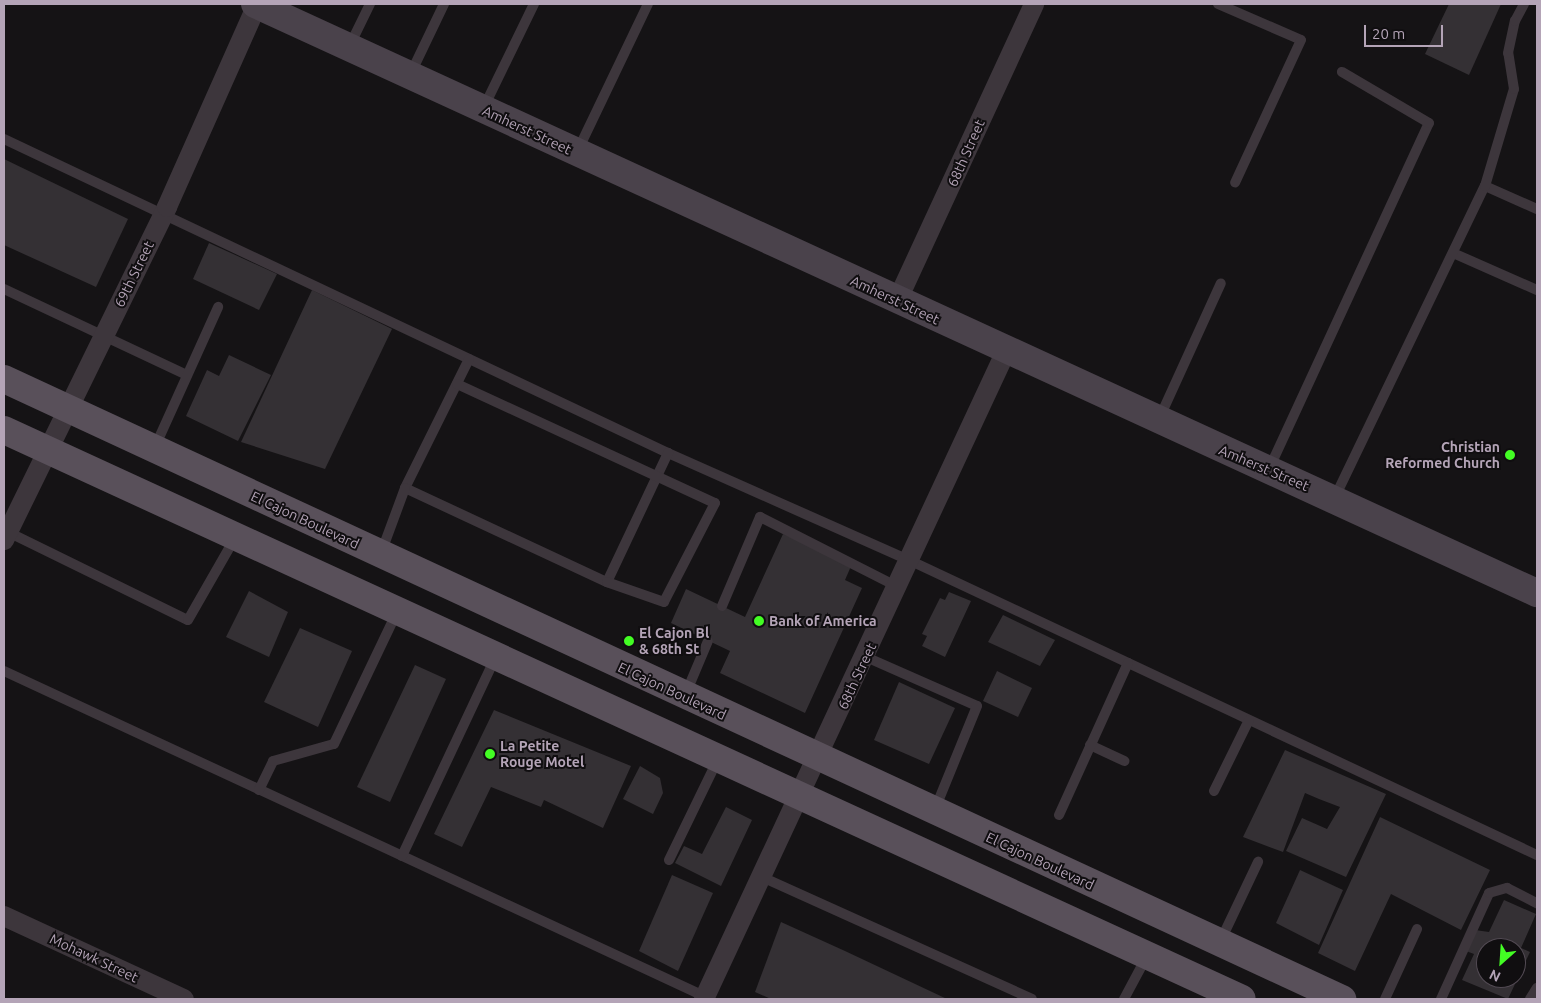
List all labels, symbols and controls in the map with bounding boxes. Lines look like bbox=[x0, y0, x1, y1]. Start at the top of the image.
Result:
scale bar bbox=[1366, 15, 1445, 47]
text: 20 m bbox=[1372, 25, 1405, 42]
street label: Amherst Street bbox=[480, 102, 574, 158]
street label: 68th Street bbox=[944, 117, 988, 189]
street label: 69th Street bbox=[111, 238, 157, 310]
street label: Amherst Street bbox=[848, 272, 942, 328]
place label: Christian Reformed Church bbox=[1385, 439, 1500, 472]
street label: Amherst Street bbox=[1216, 441, 1312, 495]
marker: Christian Reformed Church bbox=[1504, 449, 1516, 461]
street label: El Cajon Boulevard bbox=[248, 488, 362, 552]
place label: Bank of America bbox=[769, 613, 877, 629]
marker: Bank of America bbox=[753, 615, 765, 627]
place label: El Cajon Bl & 68th St bbox=[639, 625, 709, 658]
marker: El Cajon Bl & 68th St bbox=[623, 635, 635, 647]
street label: 68th Street bbox=[834, 640, 880, 712]
street label: El Cajon Boulevard bbox=[615, 659, 729, 723]
place label: La Petite Rouge Motel bbox=[500, 738, 584, 770]
marker: La Petite Rouge Motel bbox=[484, 748, 496, 760]
street label: El Cajon Boulevard bbox=[983, 829, 1097, 893]
street label: Mohawk Street bbox=[47, 930, 141, 986]
north arrow bbox=[1476, 938, 1526, 988]
text: N bbox=[1487, 966, 1503, 985]

